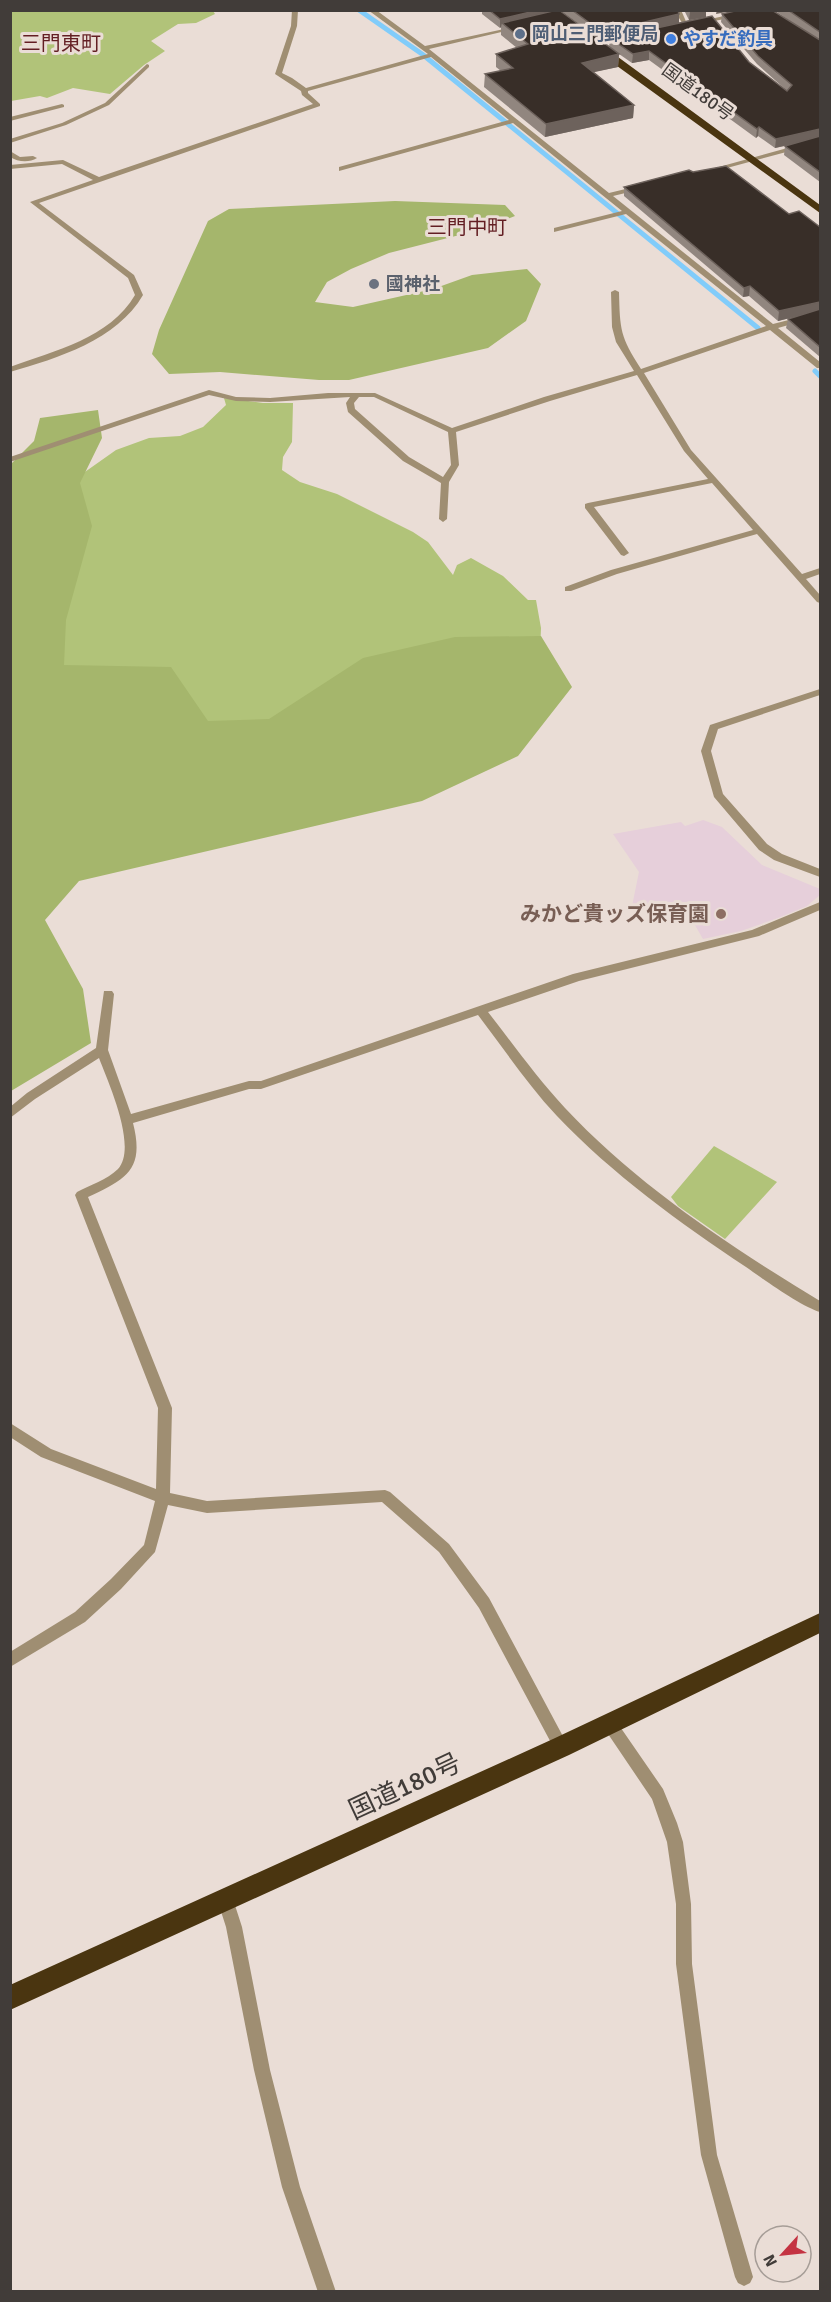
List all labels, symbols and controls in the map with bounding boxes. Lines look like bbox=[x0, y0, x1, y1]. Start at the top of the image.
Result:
place label: 岡山三門郵便局 bbox=[532, 23, 658, 45]
marker: 岡山三門郵便局 bbox=[513, 27, 527, 41]
place label: やすだ釣具 bbox=[683, 28, 773, 50]
district label: 三門東町 bbox=[21, 31, 101, 56]
marker: やすだ釣具 bbox=[664, 32, 678, 46]
street label: 国道180号 bbox=[658, 59, 738, 125]
district label: 三門中町 bbox=[427, 215, 507, 240]
place label: 國神社 bbox=[386, 273, 440, 295]
marker: 國神社 bbox=[367, 277, 381, 291]
place label: みかど貴ッズ保育園 bbox=[520, 901, 709, 927]
marker: みかど貴ッズ保育園 bbox=[714, 907, 728, 921]
street label: 国道180号 bbox=[344, 1747, 466, 1827]
north arrow bbox=[753, 2224, 813, 2284]
text: N bbox=[759, 2251, 782, 2270]

